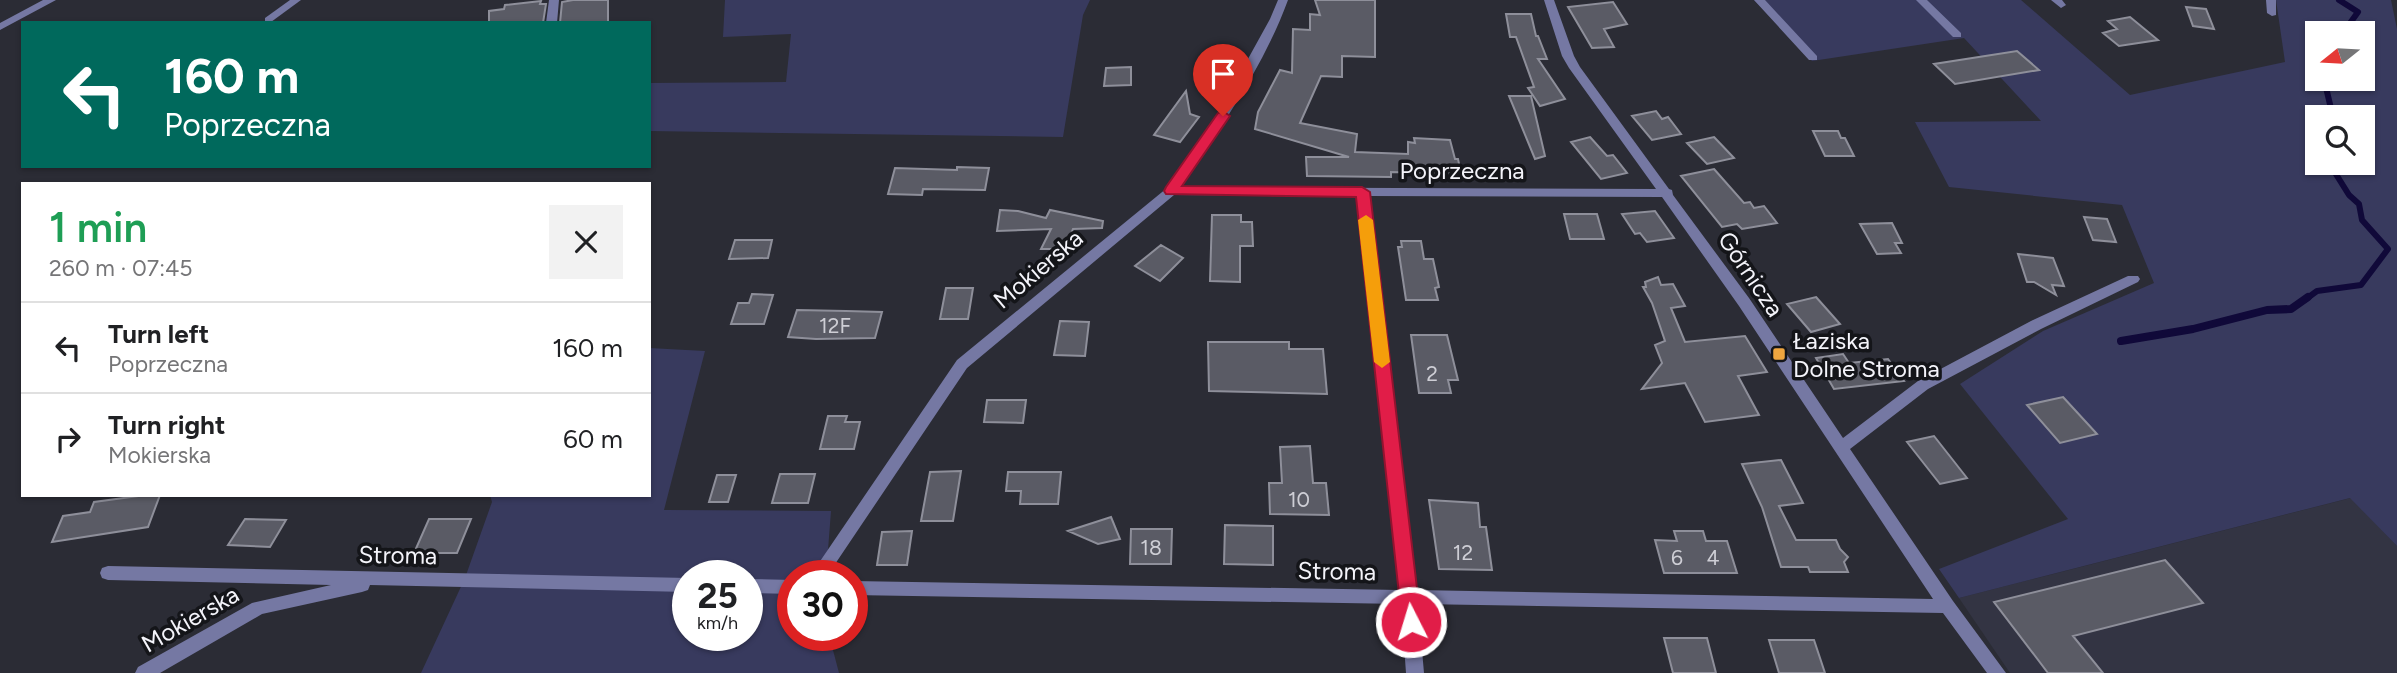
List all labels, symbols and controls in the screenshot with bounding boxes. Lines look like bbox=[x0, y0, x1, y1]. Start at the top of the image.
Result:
north arrow bbox=[2305, 21, 2375, 91]
map controls bbox=[2305, 21, 2375, 175]
pin bbox=[1193, 44, 1253, 116]
text: 160 m bbox=[164, 46, 299, 105]
icon: left bbox=[49, 49, 140, 140]
icon: arrive bbox=[1204, 55, 1242, 93]
button: search bbox=[2305, 105, 2375, 175]
text: Poprzeczna bbox=[164, 106, 331, 144]
street label: Poprzeczna bbox=[1399, 156, 1525, 185]
text: 1 min bbox=[49, 202, 147, 253]
button: close bbox=[549, 205, 623, 279]
street label: Mokierska bbox=[988, 223, 1088, 315]
street label: Górnicza bbox=[1712, 226, 1790, 322]
text: 260 m · 07:45 bbox=[49, 254, 193, 282]
house number: 12F bbox=[819, 313, 851, 338]
text: Turn left bbox=[108, 318, 209, 350]
place label: Łaziska Dolne Stroma bbox=[1793, 326, 1940, 383]
icon: left bbox=[49, 329, 87, 367]
text: 160 m bbox=[552, 332, 623, 364]
marker: Łaziska Dolne Stroma bbox=[1771, 346, 1787, 362]
text: Poprzeczna bbox=[108, 350, 228, 378]
house number: 2 bbox=[1426, 361, 1438, 386]
text: Turn right bbox=[108, 409, 225, 441]
icon: right bbox=[49, 420, 87, 458]
text: 60 m bbox=[563, 423, 623, 455]
text: Mokierska bbox=[108, 441, 211, 469]
house number: 10 bbox=[1288, 487, 1310, 512]
house number: 18 bbox=[1140, 535, 1162, 560]
street label: Stroma bbox=[358, 540, 438, 570]
house number: 12 bbox=[1453, 540, 1473, 565]
house number: 6 bbox=[1671, 545, 1683, 570]
house number: 4 bbox=[1706, 545, 1720, 570]
street label: Stroma bbox=[1297, 556, 1377, 586]
speed limit sign: 30 bbox=[777, 560, 868, 651]
text: 25 bbox=[697, 575, 738, 617]
street label: Mokierska bbox=[136, 580, 244, 658]
position arrow bbox=[1374, 585, 1448, 659]
text: km/h bbox=[697, 612, 738, 634]

